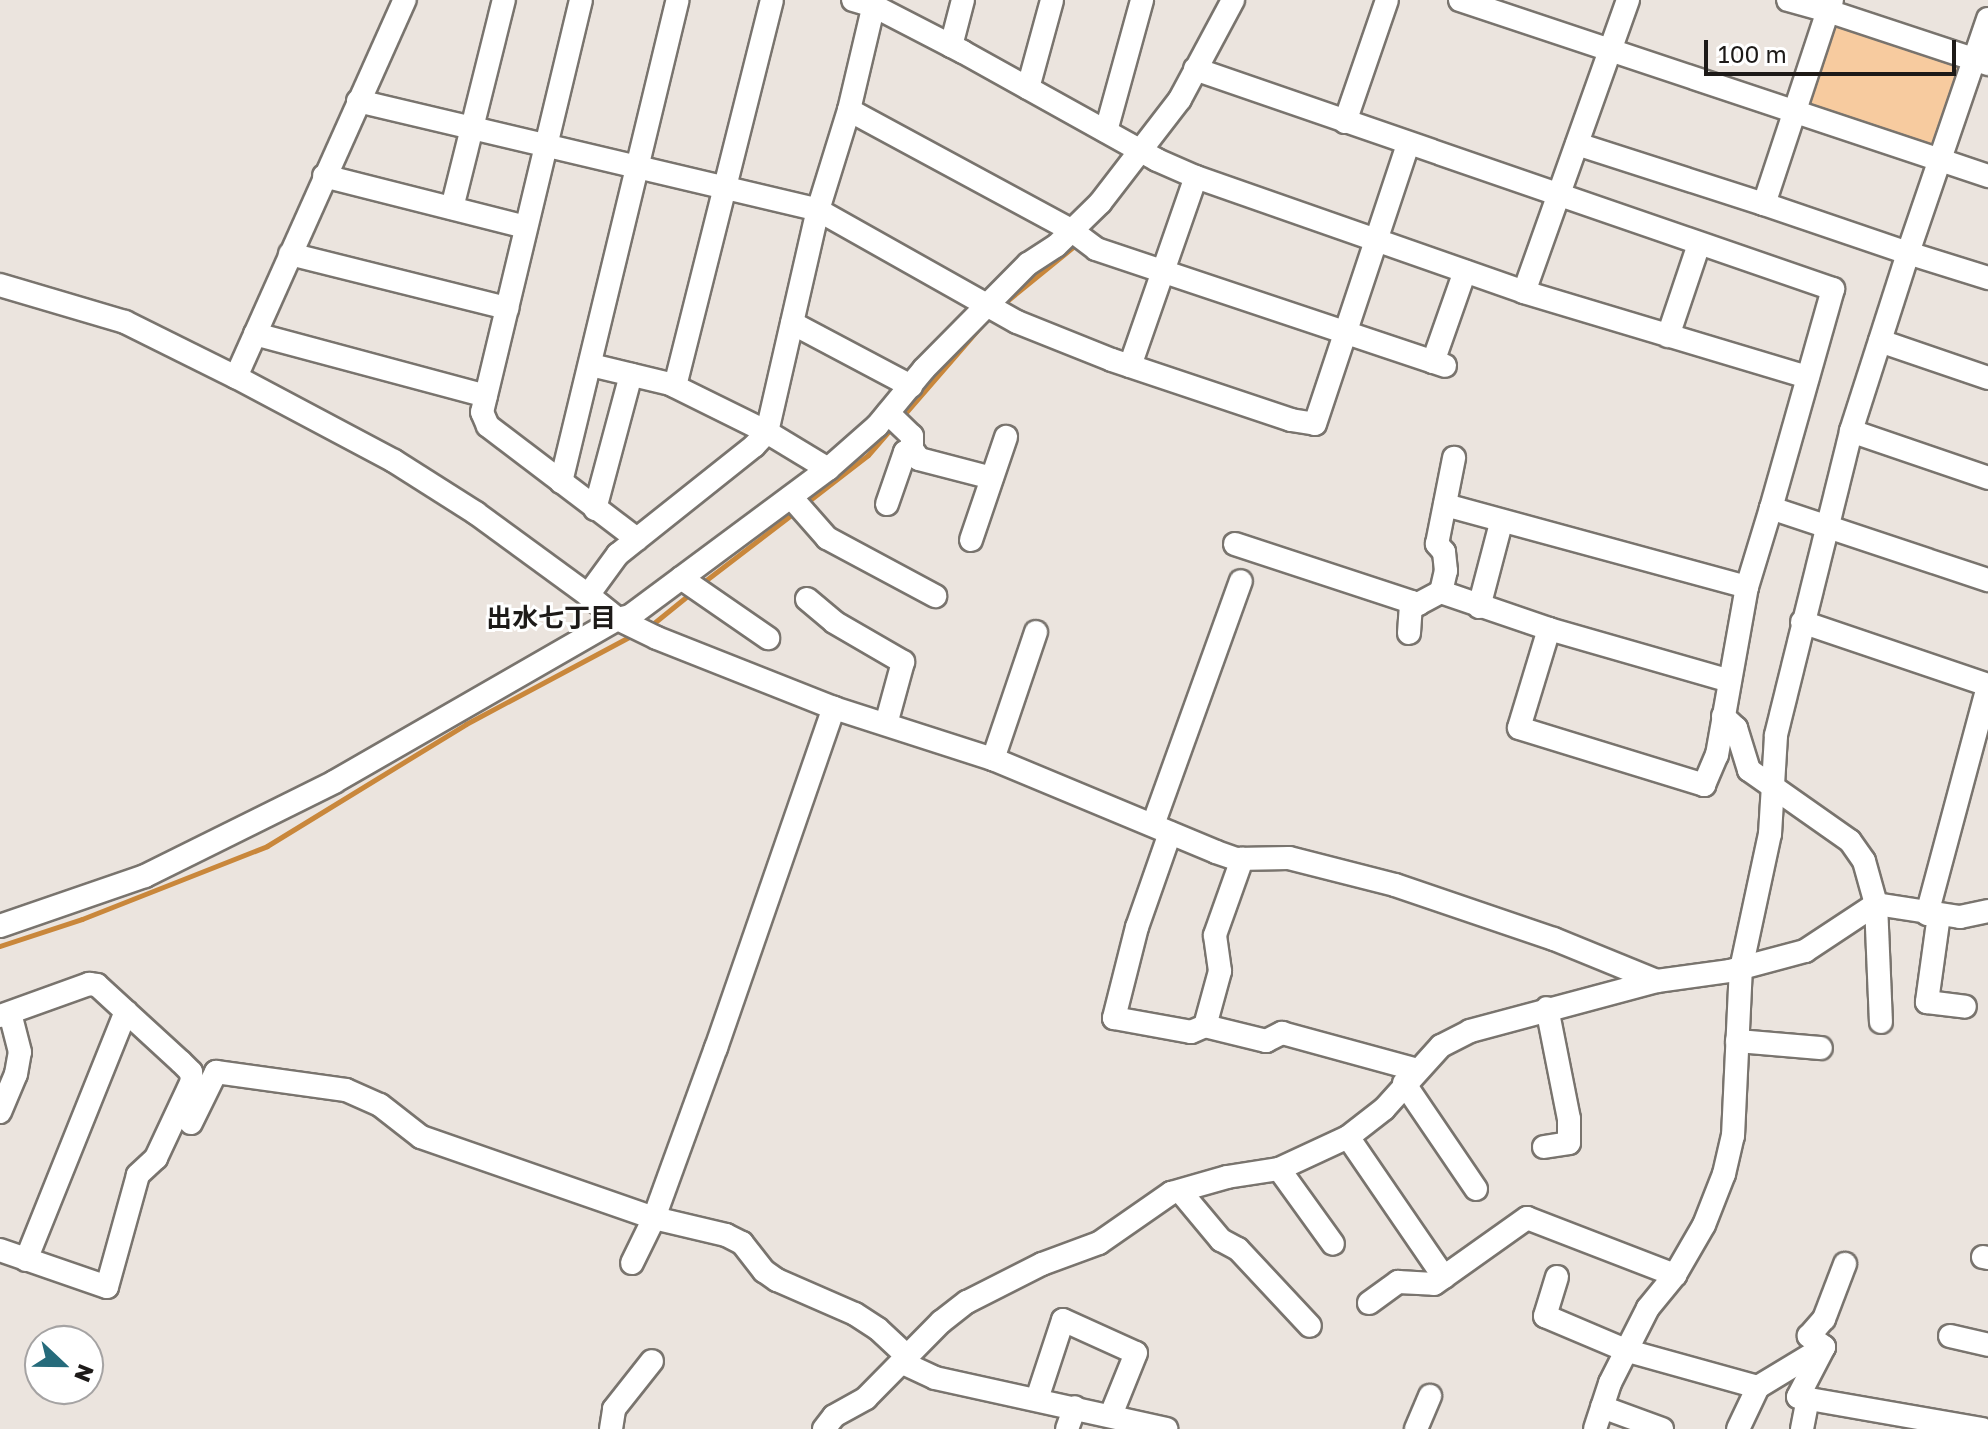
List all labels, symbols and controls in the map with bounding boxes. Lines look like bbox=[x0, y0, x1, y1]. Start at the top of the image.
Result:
scale bar bbox=[1708, 24, 1960, 74]
text: 100 m bbox=[1718, 39, 1787, 68]
district label: 出水七丁目 bbox=[486, 602, 616, 634]
north arrow bbox=[24, 1325, 104, 1405]
text: N bbox=[69, 1361, 101, 1386]

